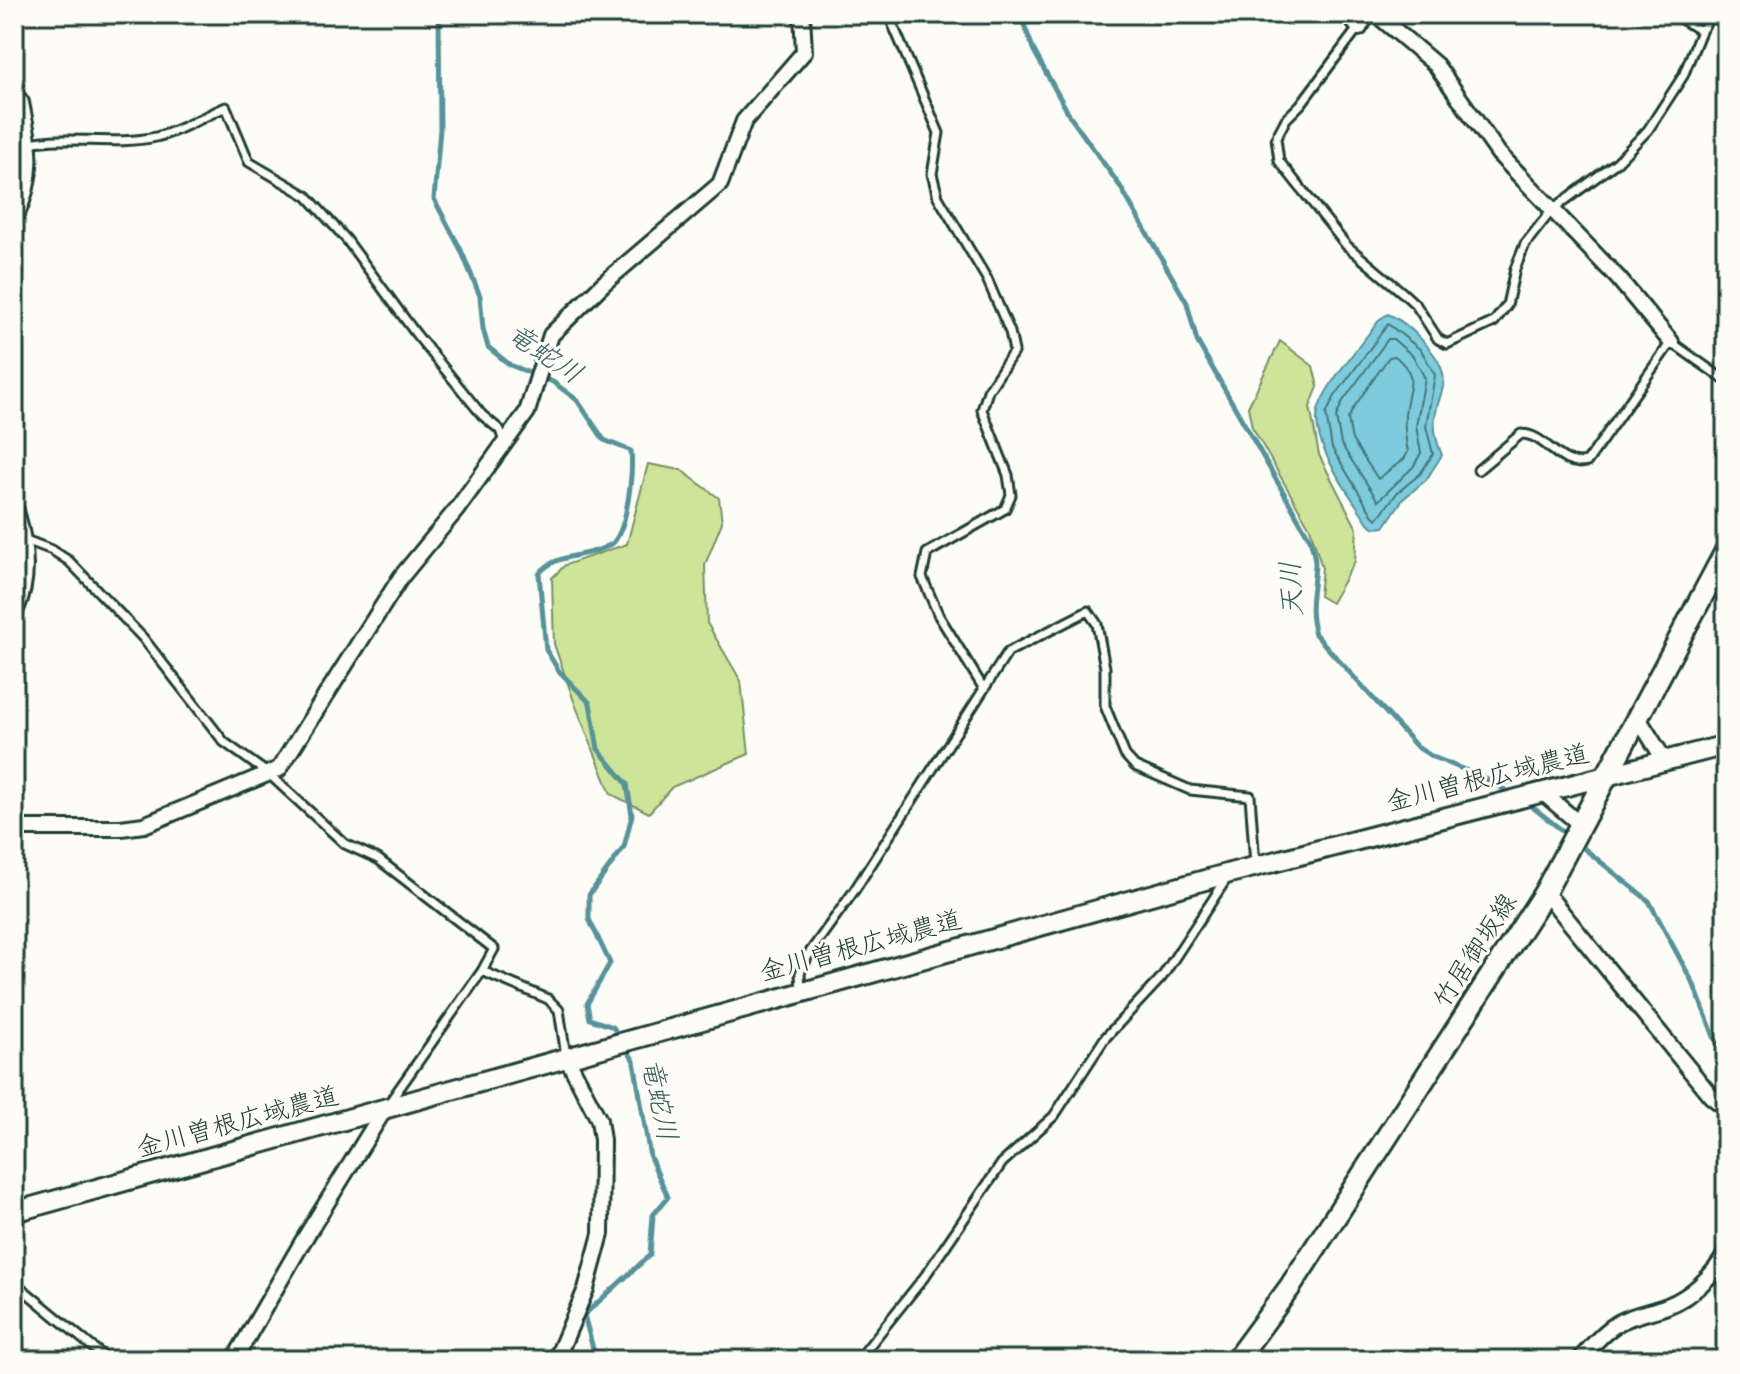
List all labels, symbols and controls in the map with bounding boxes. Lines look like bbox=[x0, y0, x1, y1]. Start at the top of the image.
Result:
water label: 竜蛇川 bbox=[499, 316, 589, 394]
water label: 天川 bbox=[1273, 560, 1313, 618]
street label: 金川曽根広域農道 bbox=[1383, 737, 1593, 821]
street label: 竹居御坂線 bbox=[1426, 887, 1526, 1015]
street label: 金川曽根広域農道 bbox=[756, 904, 966, 990]
water label: 竜蛇川 bbox=[631, 1055, 685, 1145]
street label: 金川曽根広域農道 bbox=[133, 1080, 343, 1166]

